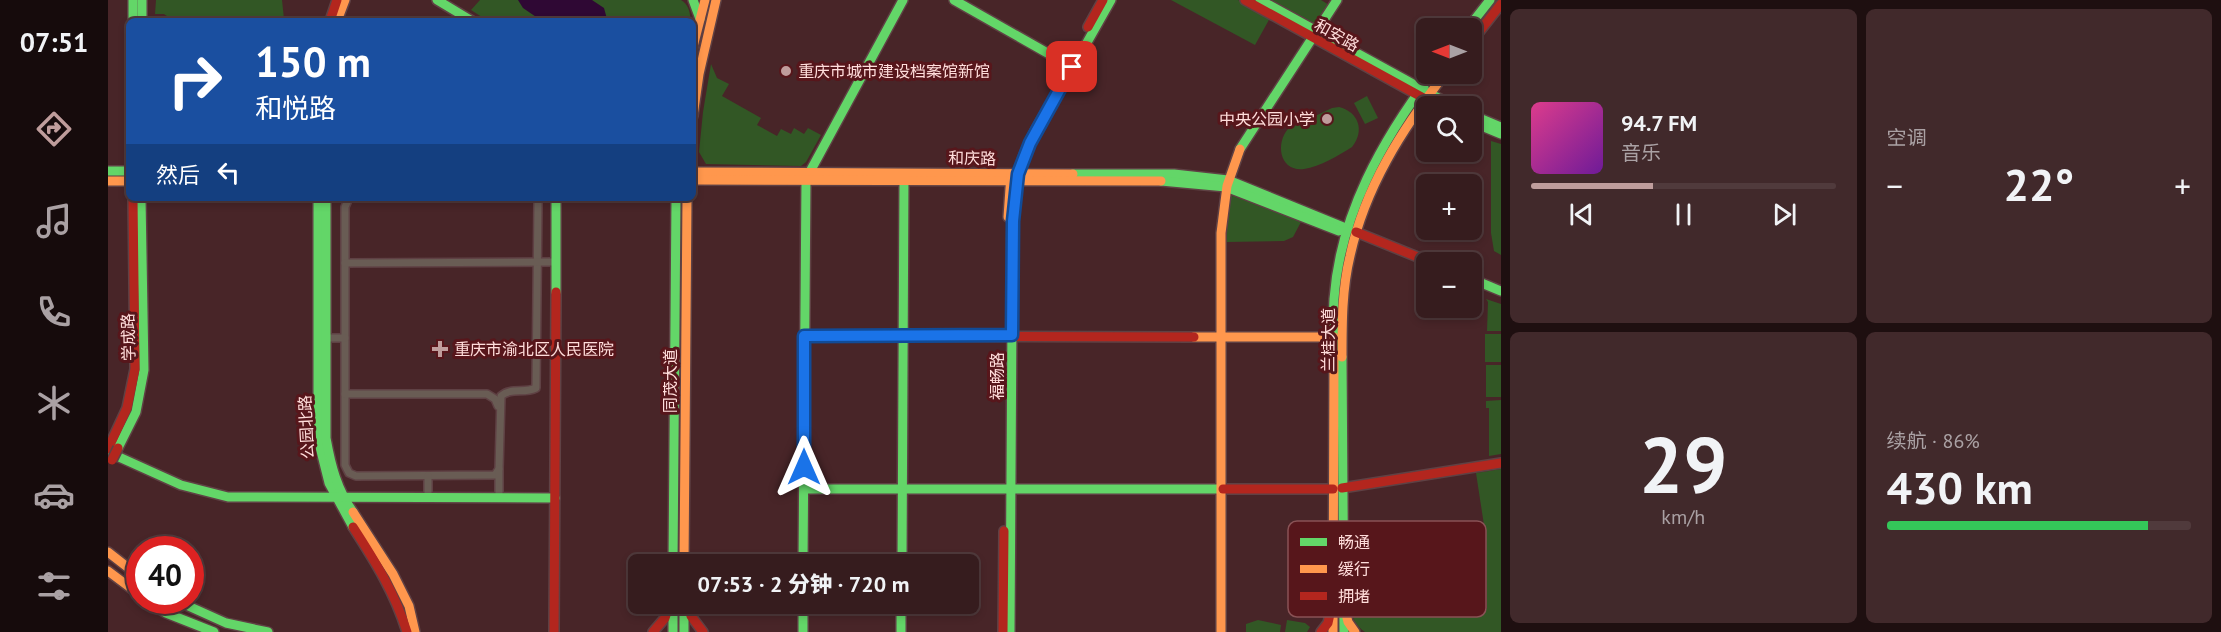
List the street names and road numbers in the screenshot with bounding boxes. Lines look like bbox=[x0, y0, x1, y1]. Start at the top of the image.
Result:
street label: 和安路 bbox=[1311, 15, 1363, 55]
street label: 和庆路 bbox=[948, 148, 996, 168]
street label: 兰桂大道 bbox=[1318, 308, 1338, 372]
street label: 学成路 bbox=[118, 313, 138, 361]
street label: 同茂大道 bbox=[660, 349, 680, 413]
street label: 福畅路 bbox=[987, 352, 1007, 400]
street label: 公园北路 bbox=[294, 395, 318, 459]

